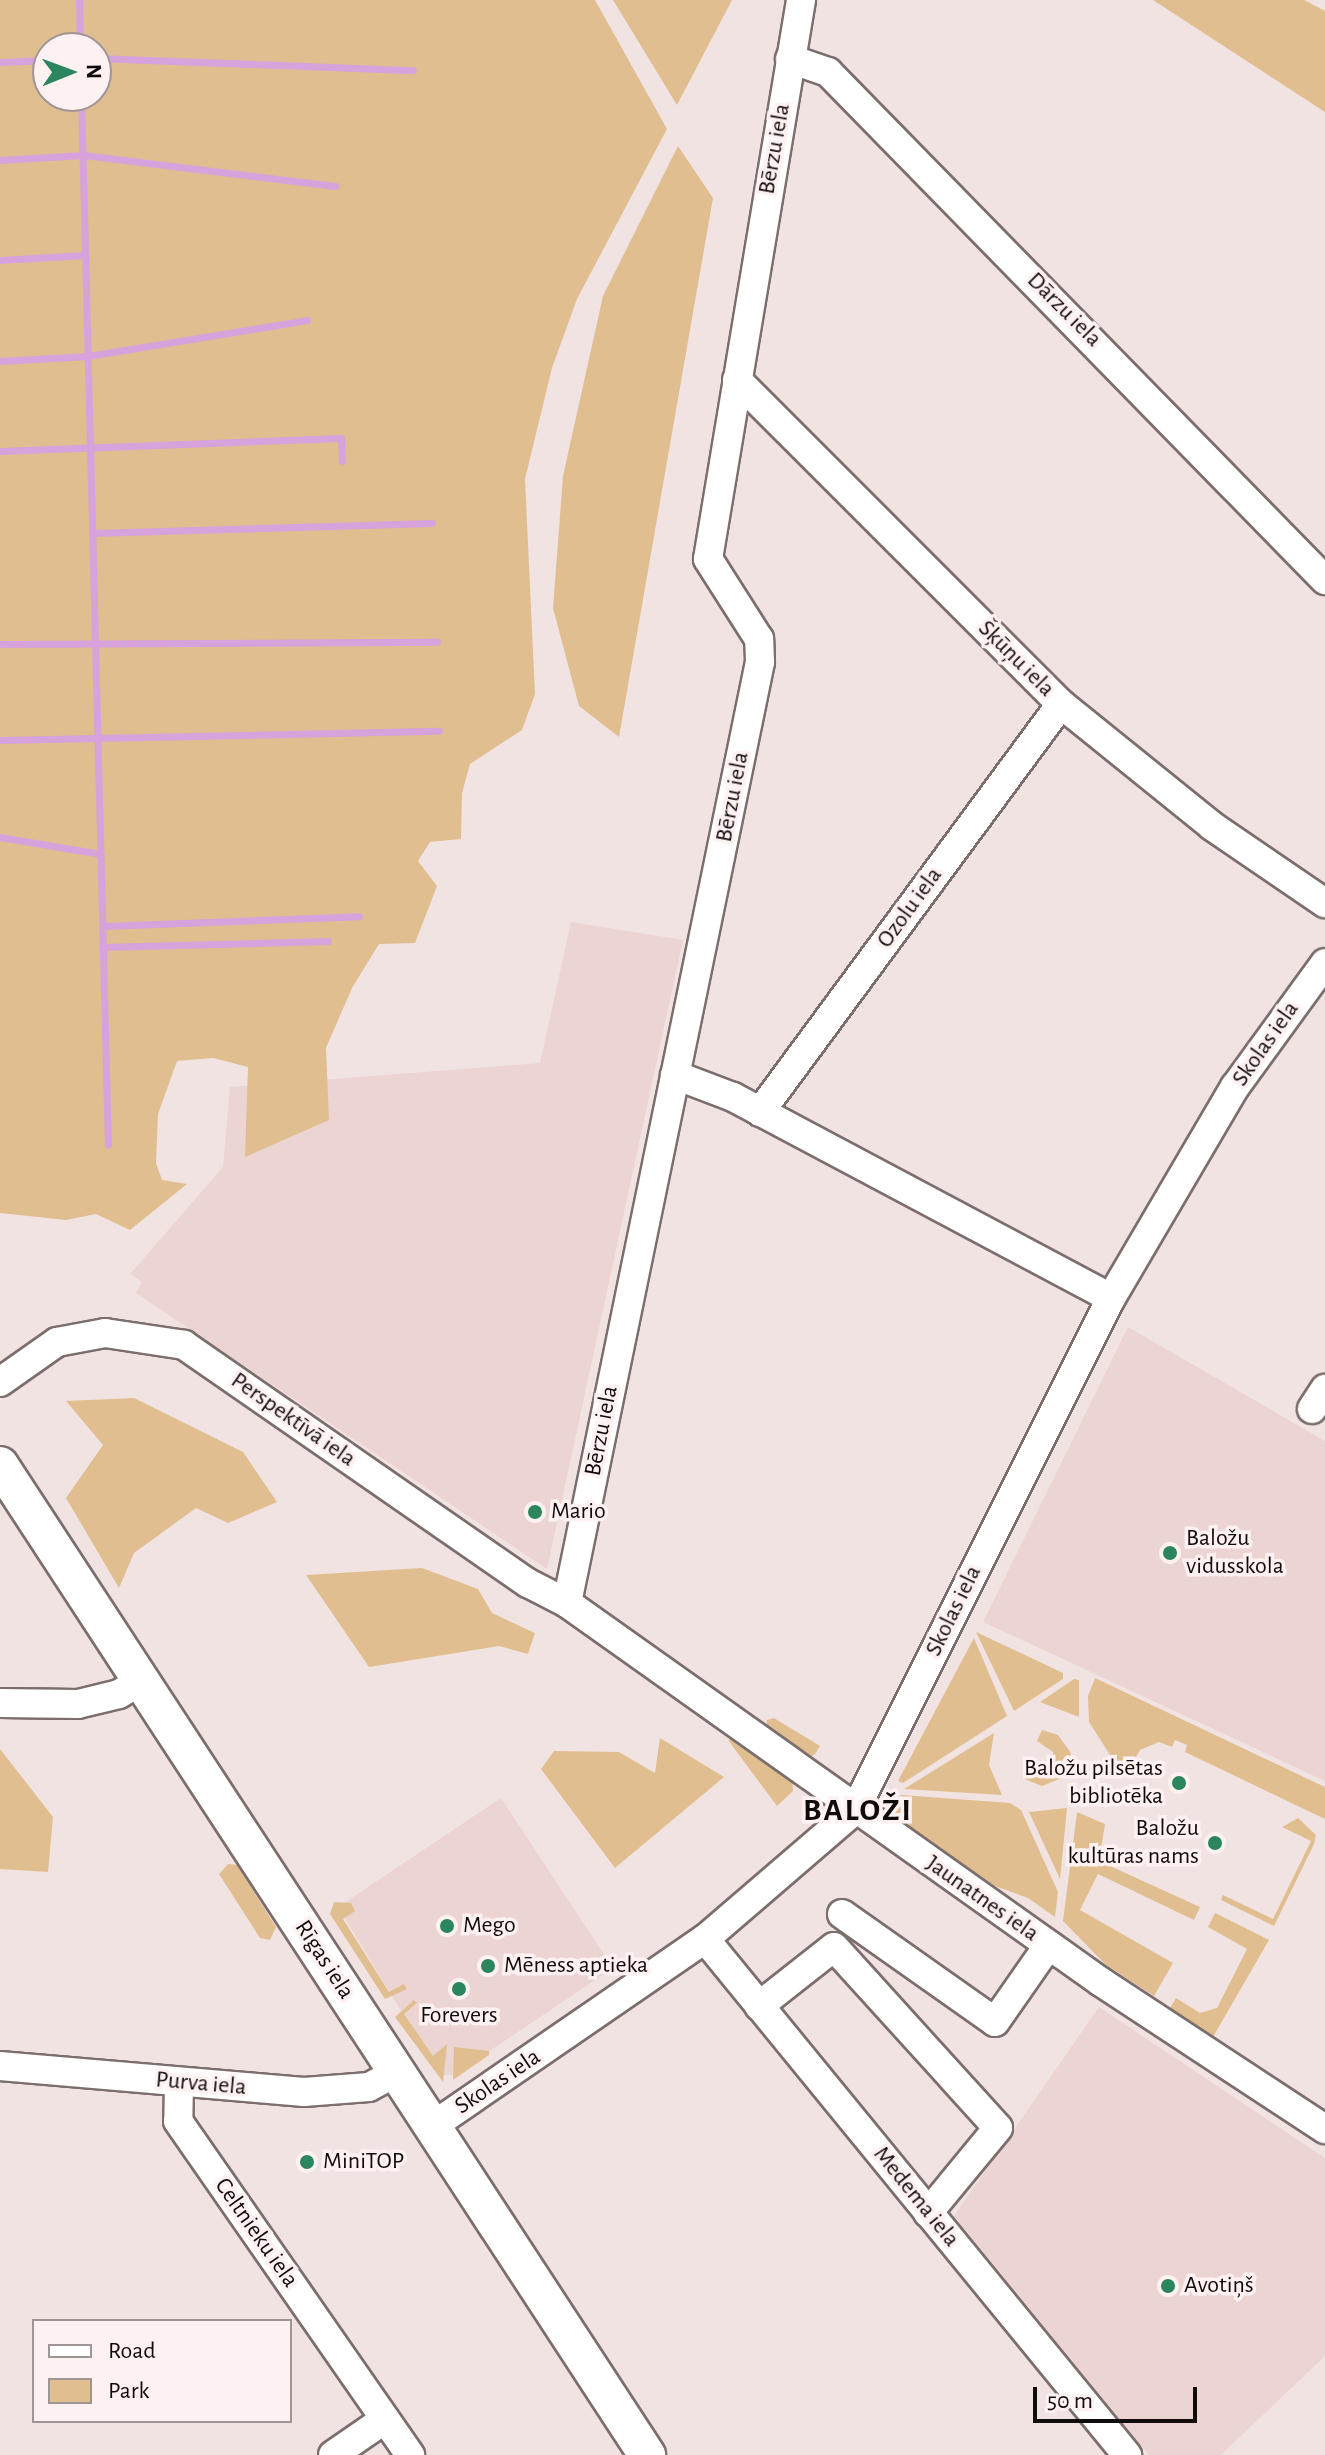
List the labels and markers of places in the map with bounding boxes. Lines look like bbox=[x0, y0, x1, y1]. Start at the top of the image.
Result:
place label: Mario bbox=[551, 1498, 606, 1526]
marker: Mario bbox=[526, 1503, 544, 1521]
place label: Baložu vidusskola bbox=[1186, 1525, 1284, 1581]
marker: Baložu vidusskola bbox=[1161, 1544, 1179, 1562]
place label: Baložu pilsētas bibliotēka bbox=[1024, 1755, 1163, 1811]
marker: Baložu pilsētas bibliotēka bbox=[1170, 1774, 1188, 1792]
place label: Baložu kultūras nams bbox=[1067, 1815, 1199, 1871]
marker: Baložu kultūras nams bbox=[1206, 1834, 1224, 1852]
place label: Mego bbox=[463, 1912, 516, 1940]
marker: Mego bbox=[438, 1917, 456, 1935]
place label: Mēness aptieka bbox=[504, 1952, 648, 1980]
marker: Mēness aptieka bbox=[479, 1957, 497, 1975]
marker: Forevers bbox=[450, 1980, 468, 1998]
place label: Forevers bbox=[420, 2002, 498, 2030]
place label: MiniTOP bbox=[323, 2148, 404, 2176]
marker: MiniTOP bbox=[298, 2153, 316, 2171]
place label: Avotiņš bbox=[1184, 2272, 1254, 2300]
marker: Avotiņš bbox=[1159, 2277, 1177, 2295]

